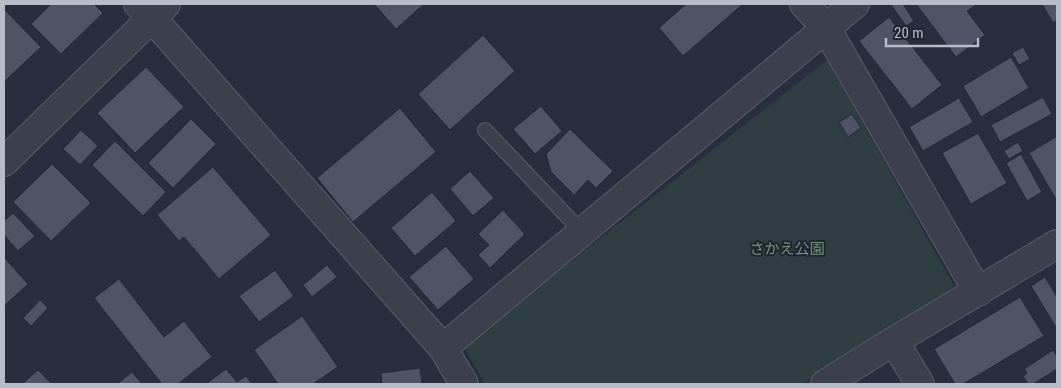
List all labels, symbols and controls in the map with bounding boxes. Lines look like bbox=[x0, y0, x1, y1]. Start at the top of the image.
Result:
scale bar bbox=[886, 15, 978, 47]
text: 20 m bbox=[894, 24, 924, 42]
park label: さかえ公園 bbox=[749, 240, 825, 258]

